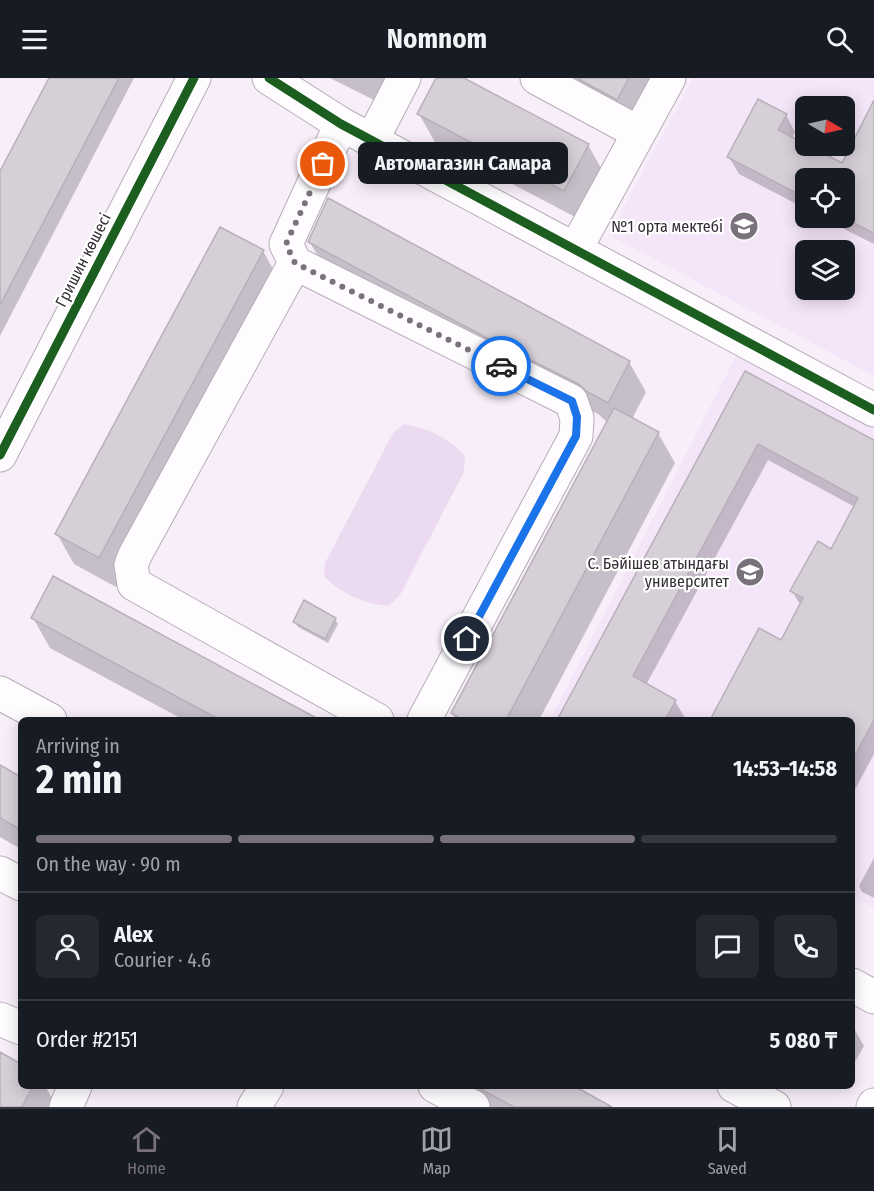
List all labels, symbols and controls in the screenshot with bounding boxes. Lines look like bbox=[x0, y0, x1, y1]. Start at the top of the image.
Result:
icon: menu bbox=[18, 23, 51, 56]
text: Nomnom bbox=[387, 23, 487, 55]
icon: search bbox=[823, 23, 856, 56]
north arrow bbox=[795, 96, 855, 156]
map controls bbox=[795, 96, 855, 300]
pin bbox=[297, 138, 348, 189]
callout: Автомагазин Самара bbox=[359, 143, 569, 185]
icon: bag bbox=[306, 147, 339, 180]
text: Автомагазин Самара bbox=[375, 151, 551, 175]
button: locate bbox=[795, 168, 855, 228]
street label: Гришин көшесі bbox=[51, 210, 115, 310]
school or university icon: №1 орта мектебі bbox=[728, 210, 760, 242]
place label: №1 орта мектебі bbox=[611, 217, 723, 236]
button: layers bbox=[795, 240, 855, 300]
courier bbox=[471, 336, 531, 396]
icon: car bbox=[485, 350, 518, 383]
place label: С. Бәйішев атындағы университет bbox=[587, 554, 729, 591]
school or university icon: С. Бәйішев атындағы университет bbox=[734, 556, 766, 588]
pin bbox=[441, 613, 492, 664]
icon: home bbox=[450, 622, 483, 655]
text: Arriving in bbox=[36, 734, 120, 758]
text: 14:53–14:58 bbox=[733, 755, 837, 782]
text: 2 min bbox=[36, 757, 122, 803]
text: On the way · 90 m bbox=[36, 852, 181, 876]
button: person bbox=[36, 915, 99, 978]
button: chat bbox=[696, 915, 759, 978]
button: phone bbox=[774, 915, 837, 978]
text: Alex bbox=[114, 921, 153, 948]
text: Courier · 4.6 bbox=[114, 948, 211, 972]
text: Order #2151 bbox=[36, 1026, 138, 1053]
text: 5 080 ₸ bbox=[769, 1027, 837, 1054]
tab: Home bbox=[127, 1123, 166, 1178]
tab: Map bbox=[420, 1123, 453, 1178]
tab: Saved bbox=[708, 1123, 747, 1178]

